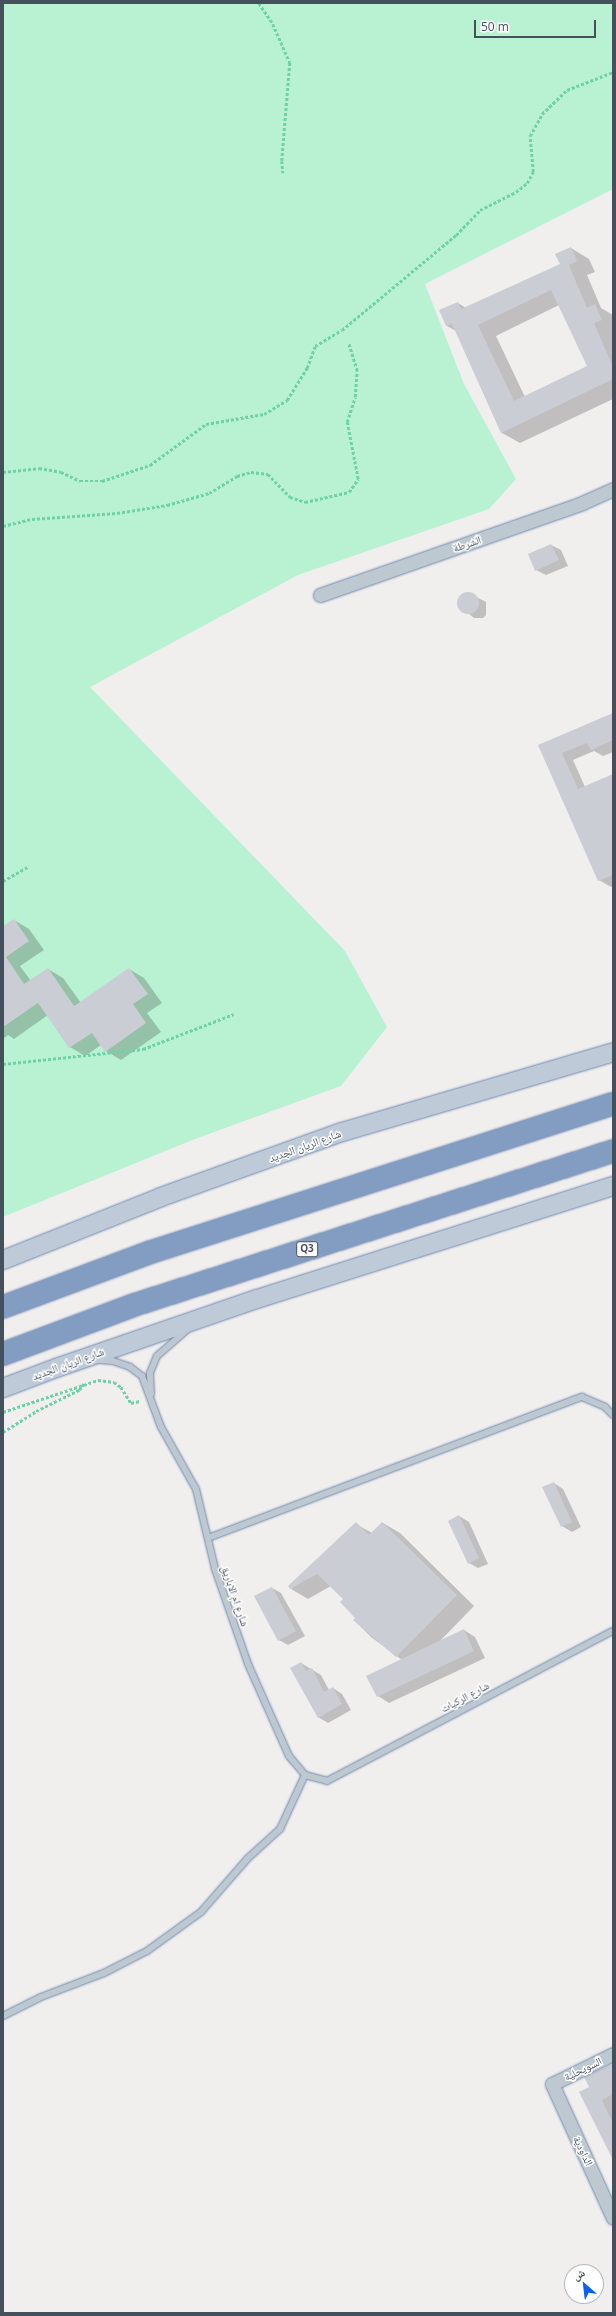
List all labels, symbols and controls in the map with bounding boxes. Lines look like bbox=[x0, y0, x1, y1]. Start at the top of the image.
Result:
scale bar bbox=[476, 12, 598, 38]
text: 50 m bbox=[481, 18, 509, 35]
street label: الشرطة bbox=[451, 533, 483, 555]
street label: شارع الريان الجديد bbox=[267, 1127, 343, 1165]
road number: Q3 bbox=[296, 1241, 318, 1257]
street label: شارع الريان الجديد bbox=[30, 1345, 106, 1383]
street label: شارع ام الاباريق bbox=[218, 1564, 252, 1628]
street label: شارع الركيات bbox=[439, 1679, 491, 1715]
street label: السويحلية bbox=[562, 2054, 604, 2084]
street label: الداودية bbox=[570, 2134, 596, 2168]
north arrow bbox=[564, 2264, 604, 2304]
text: ش bbox=[570, 2264, 587, 2283]

